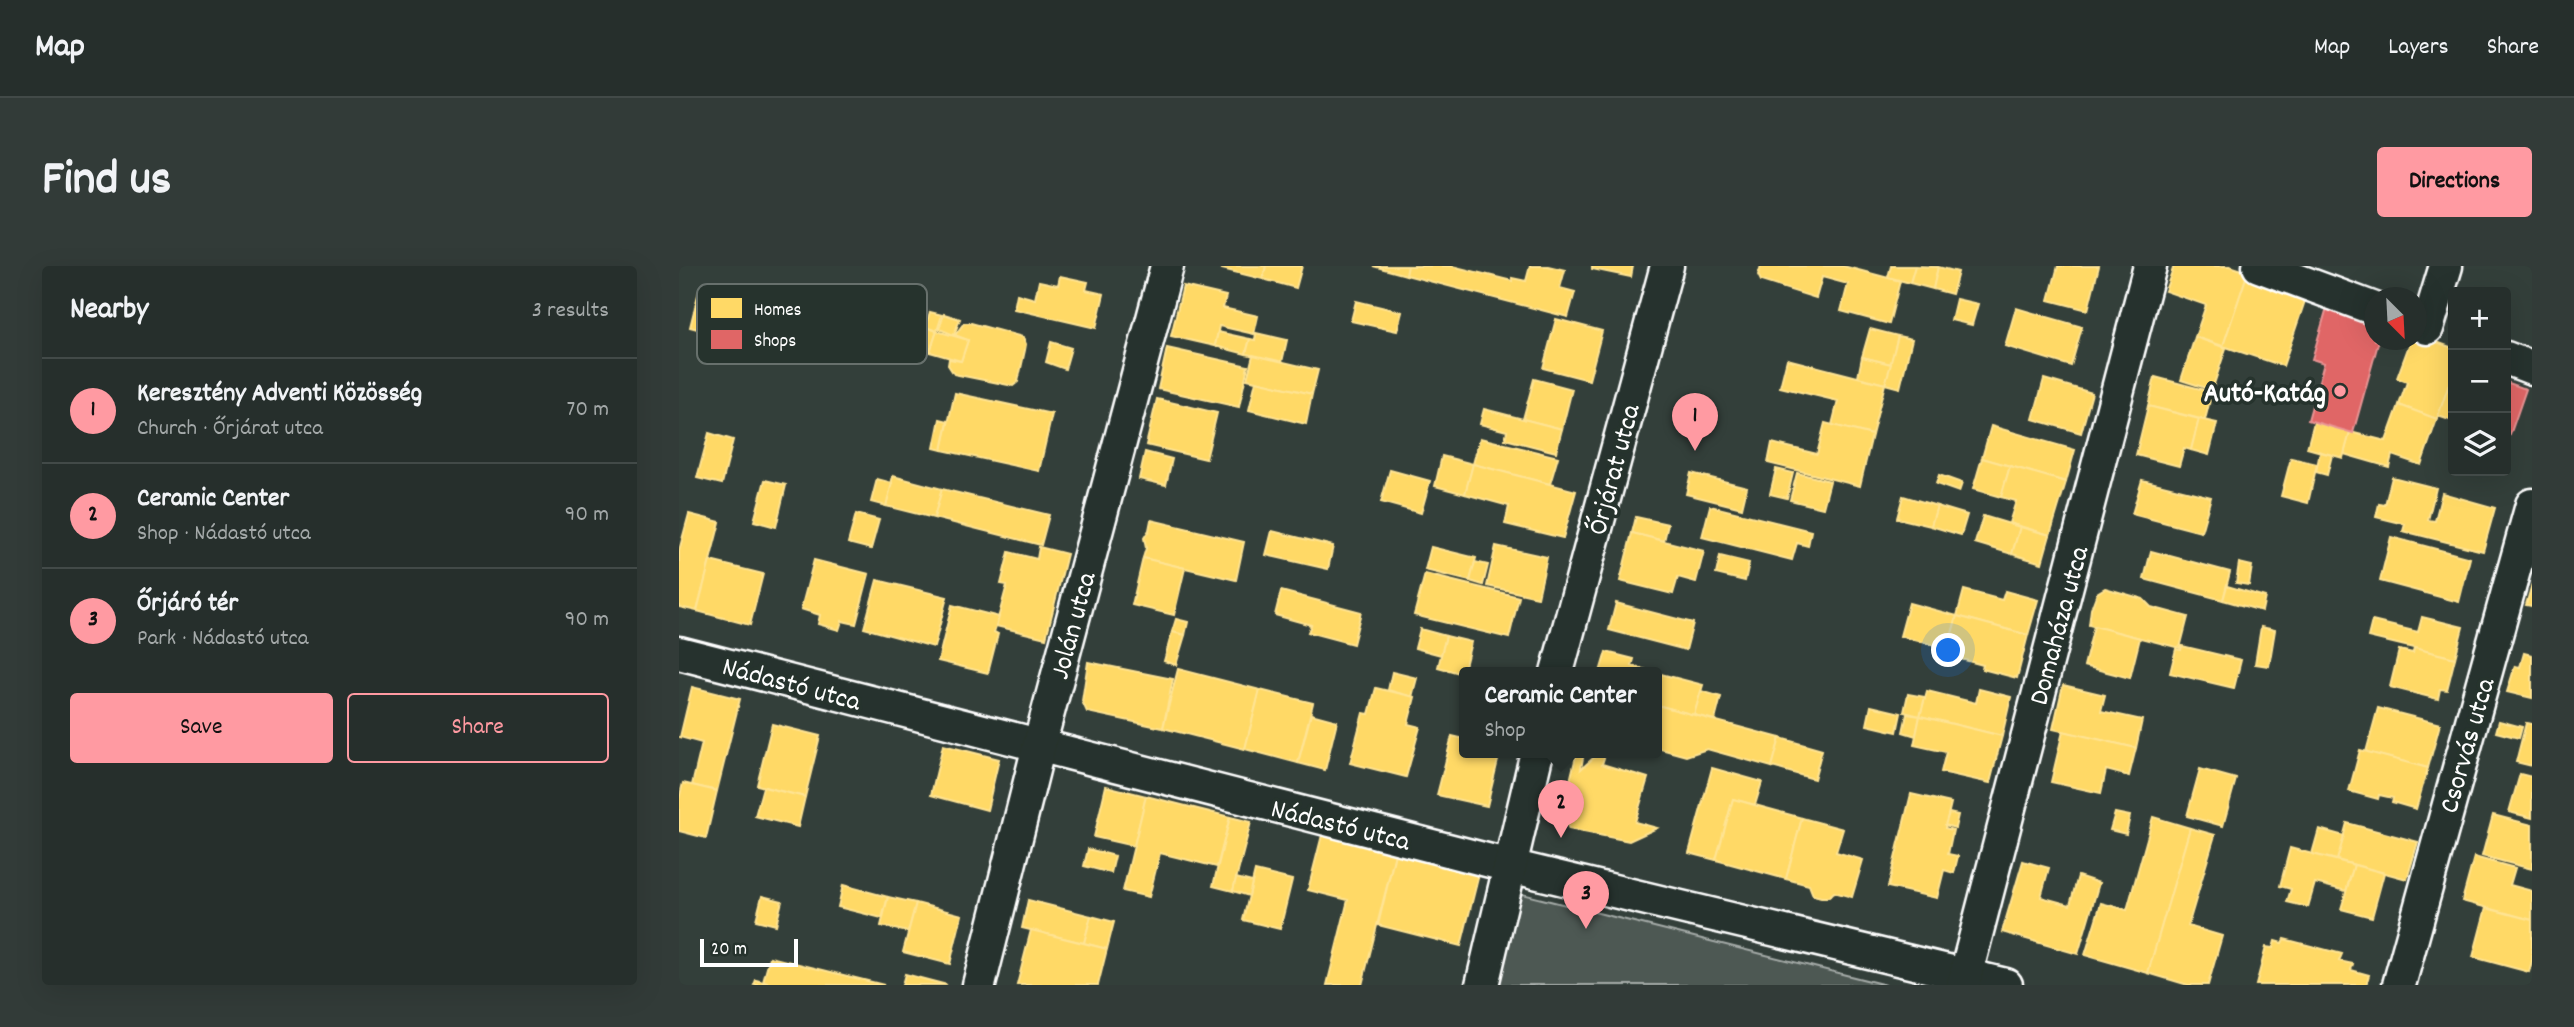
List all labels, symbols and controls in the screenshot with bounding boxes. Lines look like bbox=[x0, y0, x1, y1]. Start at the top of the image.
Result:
text: Map bbox=[35, 25, 85, 72]
text: Map bbox=[2314, 31, 2350, 65]
text: Layers bbox=[2388, 31, 2449, 65]
text: Share bbox=[2487, 31, 2539, 65]
text: Find us bbox=[42, 147, 171, 217]
button: Directions bbox=[2377, 147, 2532, 217]
legend bbox=[697, 284, 927, 364]
north arrow bbox=[2364, 287, 2427, 350]
map controls bbox=[2448, 287, 2511, 476]
button: + bbox=[2448, 287, 2511, 350]
text: Nearby bbox=[70, 290, 148, 333]
text: 3 results bbox=[532, 295, 609, 328]
text: Homes bbox=[754, 298, 802, 325]
text: Shops bbox=[754, 329, 796, 356]
button: − bbox=[2448, 350, 2511, 413]
text: Keresztény Adventi Közösség bbox=[137, 376, 422, 413]
place label: Autó-Katág bbox=[2204, 376, 2326, 416]
marker: Autó-Katág bbox=[2332, 383, 2348, 399]
pin: 1 bbox=[1672, 393, 1718, 451]
text: 1 bbox=[90, 394, 96, 427]
text: 70 m bbox=[567, 394, 609, 427]
street label: Őrjárat utca bbox=[1580, 400, 1654, 540]
text: Church · Őrjárat utca bbox=[137, 413, 323, 446]
button: layers bbox=[2448, 413, 2511, 476]
text: Ceramic Center bbox=[137, 481, 289, 518]
text: 2 bbox=[88, 499, 98, 532]
text: 90 m bbox=[565, 499, 609, 532]
text: Shop · Nádastó utca bbox=[137, 518, 311, 551]
street label: Domaháza utca bbox=[2021, 542, 2102, 710]
street label: Jolán utca bbox=[1042, 567, 1110, 684]
text: Őrjáró tér bbox=[137, 586, 238, 623]
text: 3 bbox=[88, 604, 98, 637]
text: 90 m bbox=[565, 604, 609, 637]
text: Park · Nádastó utca bbox=[137, 623, 309, 656]
your location bbox=[1931, 633, 1965, 667]
street label: Nádastó utca bbox=[717, 649, 865, 725]
popup bbox=[1459, 667, 1662, 758]
street label: Csorvás utca bbox=[2431, 673, 2508, 819]
text: Ceramic Center bbox=[1484, 678, 1637, 715]
button: Save bbox=[70, 693, 333, 763]
button: Share bbox=[347, 693, 609, 763]
text: Shop bbox=[1484, 715, 1526, 748]
pin: 2 bbox=[1538, 780, 1584, 838]
street label: Nádastó utca bbox=[1266, 791, 1414, 865]
pin: 3 bbox=[1563, 871, 1609, 929]
scale bar bbox=[700, 936, 798, 968]
text: 20 m bbox=[711, 937, 747, 964]

